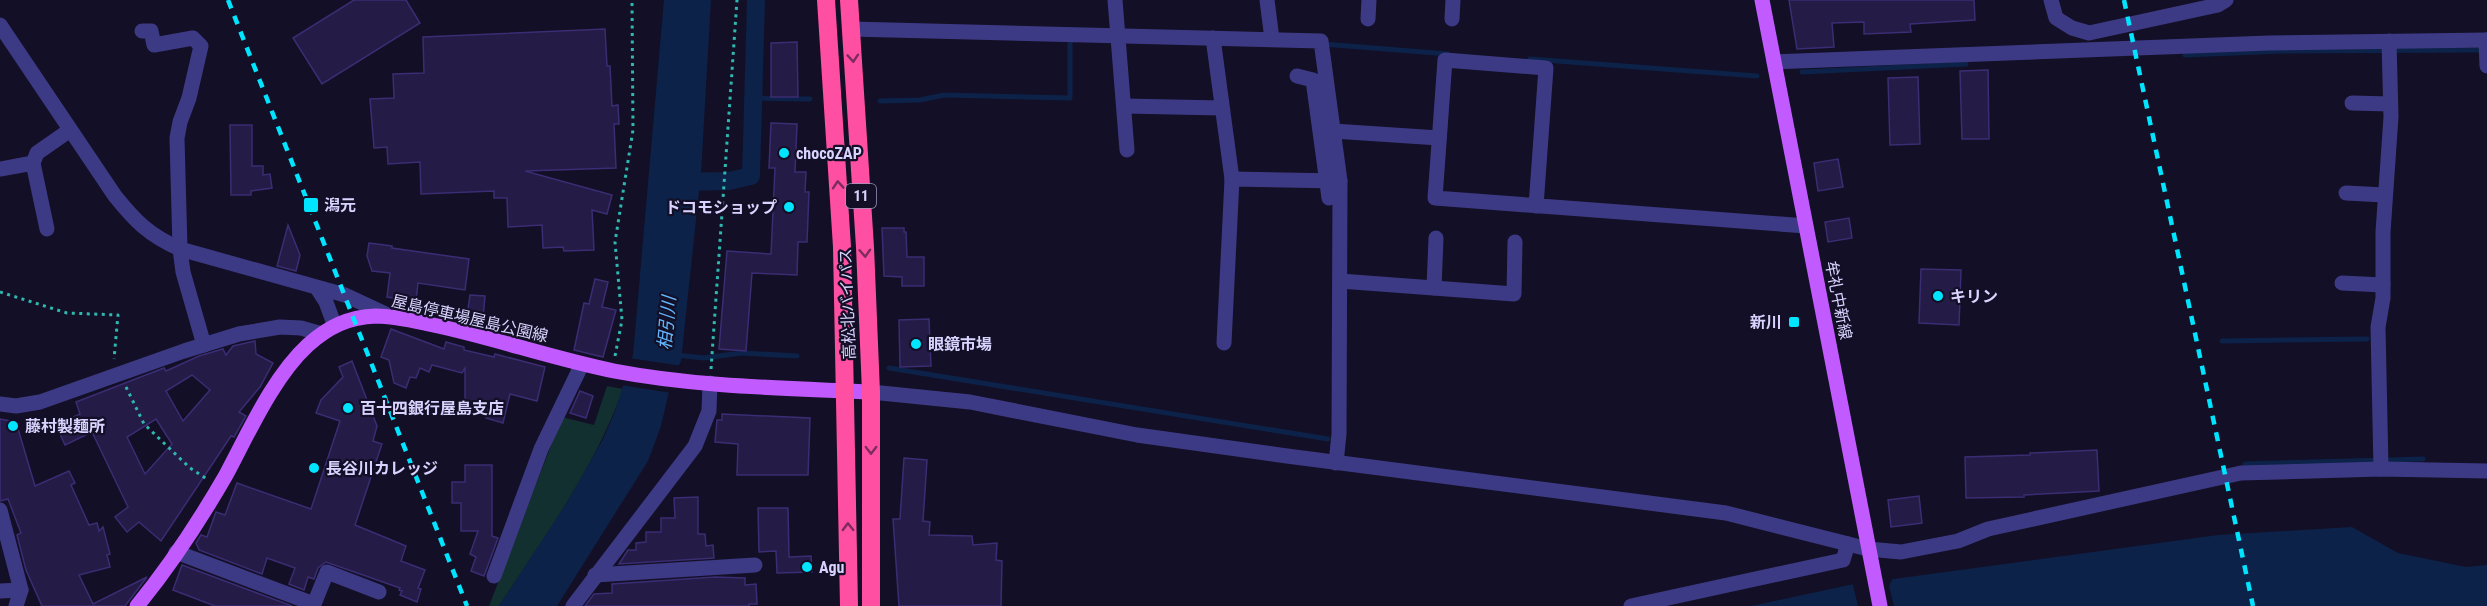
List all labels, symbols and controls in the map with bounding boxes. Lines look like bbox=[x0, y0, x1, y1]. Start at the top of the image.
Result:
one-way arrow bbox=[846, 54, 859, 63]
place label: chocoZAP bbox=[796, 144, 862, 163]
marker: chocoZAP bbox=[777, 146, 791, 160]
one-way arrow bbox=[832, 181, 845, 190]
road number: 11 bbox=[846, 184, 876, 208]
marker: 潟元 bbox=[302, 196, 320, 214]
place label: 潟元 bbox=[324, 196, 356, 215]
place label: ドコモショップ bbox=[665, 198, 777, 217]
marker: ドコモショップ bbox=[782, 200, 796, 214]
street label: 高松北バイパス bbox=[836, 248, 859, 360]
one-way arrow bbox=[858, 249, 871, 258]
street label: 牟礼中新線 bbox=[1822, 259, 1855, 341]
place label: キリン bbox=[1950, 287, 1998, 306]
marker: キリン bbox=[1931, 289, 1945, 303]
street label: 屋島停車場屋島公園線 bbox=[390, 291, 550, 346]
water label: 相引川 bbox=[654, 293, 679, 351]
place label: 新川 bbox=[1750, 313, 1782, 332]
marker: 新川 bbox=[1787, 315, 1801, 329]
place label: 眼鏡市場 bbox=[928, 335, 992, 354]
marker: 眼鏡市場 bbox=[909, 337, 923, 351]
place label: 百十四銀行屋島支店 bbox=[360, 399, 504, 418]
marker: 百十四銀行屋島支店 bbox=[341, 401, 355, 415]
place label: 藤村製麺所 bbox=[25, 417, 105, 436]
marker: 藤村製麺所 bbox=[6, 419, 20, 433]
one-way arrow bbox=[865, 446, 877, 455]
place label: 長谷川カレッジ bbox=[326, 459, 438, 478]
marker: 長谷川カレッジ bbox=[307, 461, 321, 475]
one-way arrow bbox=[842, 522, 854, 531]
place label: Agu bbox=[819, 558, 845, 577]
marker: Agu bbox=[800, 560, 814, 574]

